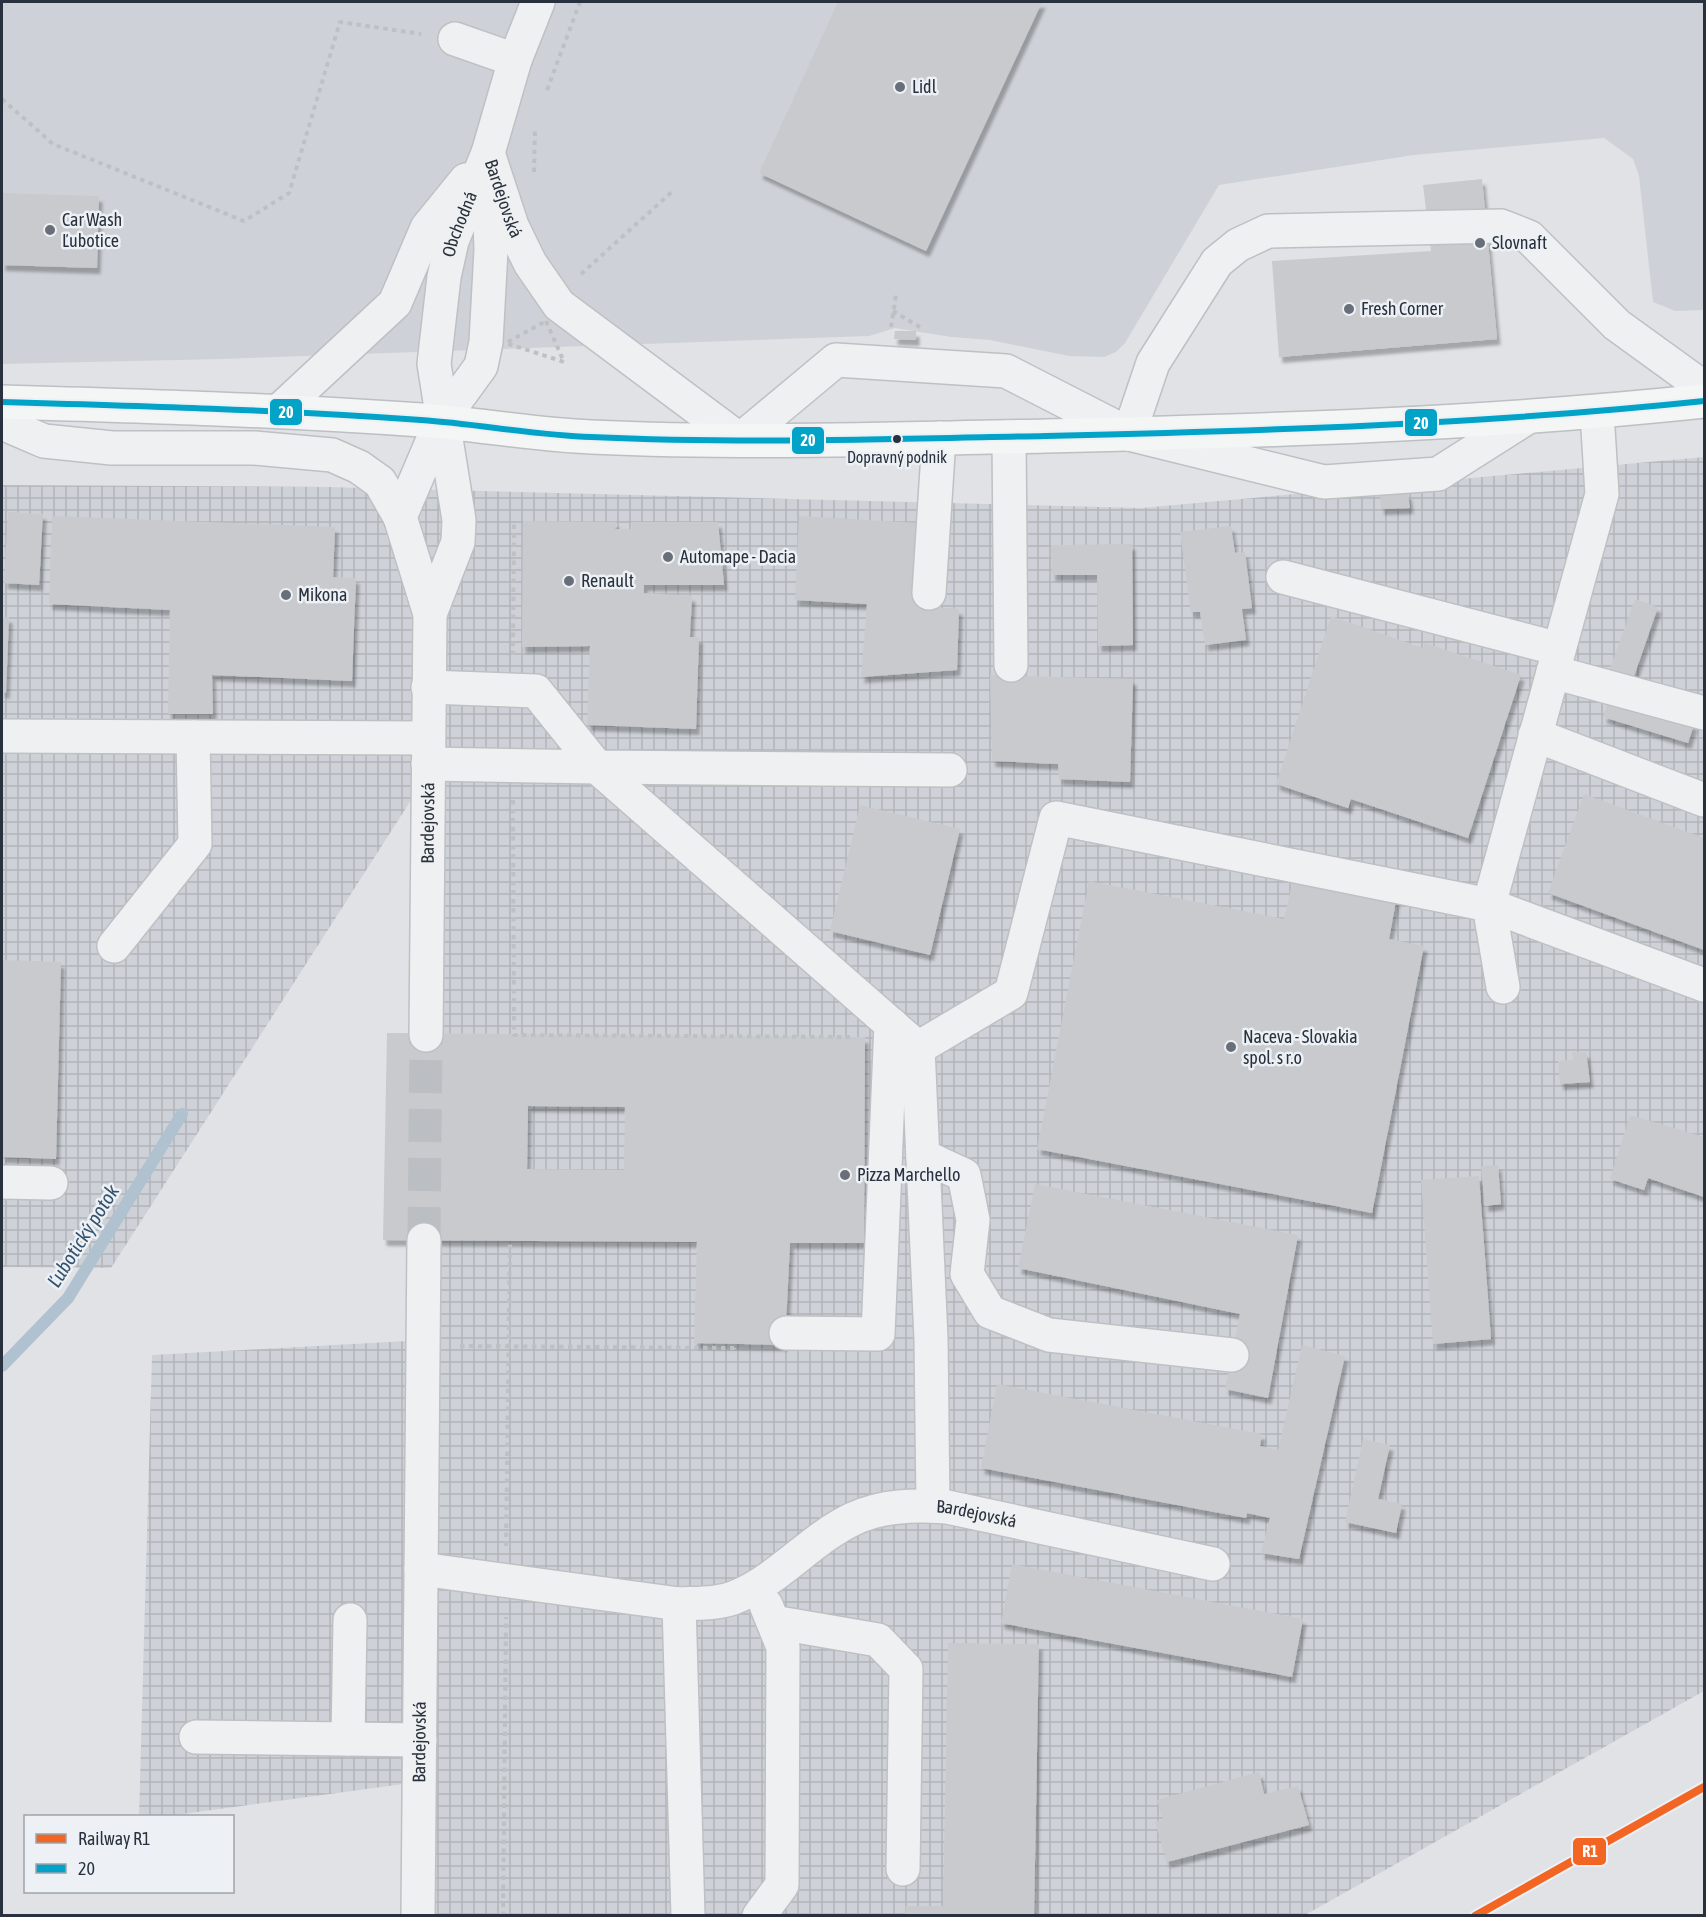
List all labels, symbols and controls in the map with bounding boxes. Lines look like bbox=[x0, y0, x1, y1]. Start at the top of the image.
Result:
place label: Lidl bbox=[912, 76, 937, 97]
marker: Lidl bbox=[893, 80, 907, 94]
street label: Bardejovská bbox=[481, 156, 527, 241]
street label: Obchodná bbox=[438, 188, 481, 259]
place label: Car Wash Ľubotice bbox=[62, 209, 122, 251]
marker: Car Wash Ľubotice bbox=[43, 223, 57, 237]
place label: Slovnaft bbox=[1492, 232, 1547, 253]
marker: Slovnaft bbox=[1473, 236, 1487, 250]
place label: Fresh Corner bbox=[1361, 298, 1444, 319]
marker: Fresh Corner bbox=[1342, 302, 1356, 316]
line badge: 20 bbox=[269, 398, 303, 426]
text: 20 bbox=[278, 403, 294, 421]
line badge: 20 bbox=[1404, 408, 1438, 437]
text: 20 bbox=[1413, 414, 1429, 432]
line badge: 20 bbox=[791, 426, 825, 455]
text: 20 bbox=[800, 431, 816, 449]
marker: Dopravný podnik bbox=[891, 433, 903, 445]
place label: Dopravný podnik bbox=[847, 448, 947, 467]
place label: Automape - Dacia bbox=[680, 546, 796, 567]
marker: Automape - Dacia bbox=[661, 550, 675, 564]
place label: Renault bbox=[581, 570, 634, 591]
marker: Renault bbox=[562, 574, 576, 588]
place label: Mikona bbox=[298, 584, 347, 605]
marker: Mikona bbox=[279, 588, 293, 602]
street label: Bardejovská bbox=[417, 782, 438, 864]
place label: Naceva - Slovakia spol. s r.o bbox=[1243, 1026, 1358, 1068]
marker: Naceva - Slovakia spol. s r.o bbox=[1224, 1040, 1238, 1054]
place label: Pizza Marchello bbox=[857, 1164, 961, 1185]
marker: Pizza Marchello bbox=[838, 1168, 852, 1182]
water label: Ľubotický potok bbox=[42, 1180, 123, 1291]
street label: Bardejovská bbox=[936, 1495, 1019, 1532]
street label: Bardejovská bbox=[408, 1701, 430, 1783]
legend bbox=[24, 1815, 234, 1893]
text: Railway R1 bbox=[78, 1828, 150, 1849]
line badge: R1 bbox=[1572, 1837, 1607, 1866]
text: R1 bbox=[1582, 1842, 1598, 1860]
text: 20 bbox=[78, 1858, 95, 1879]

